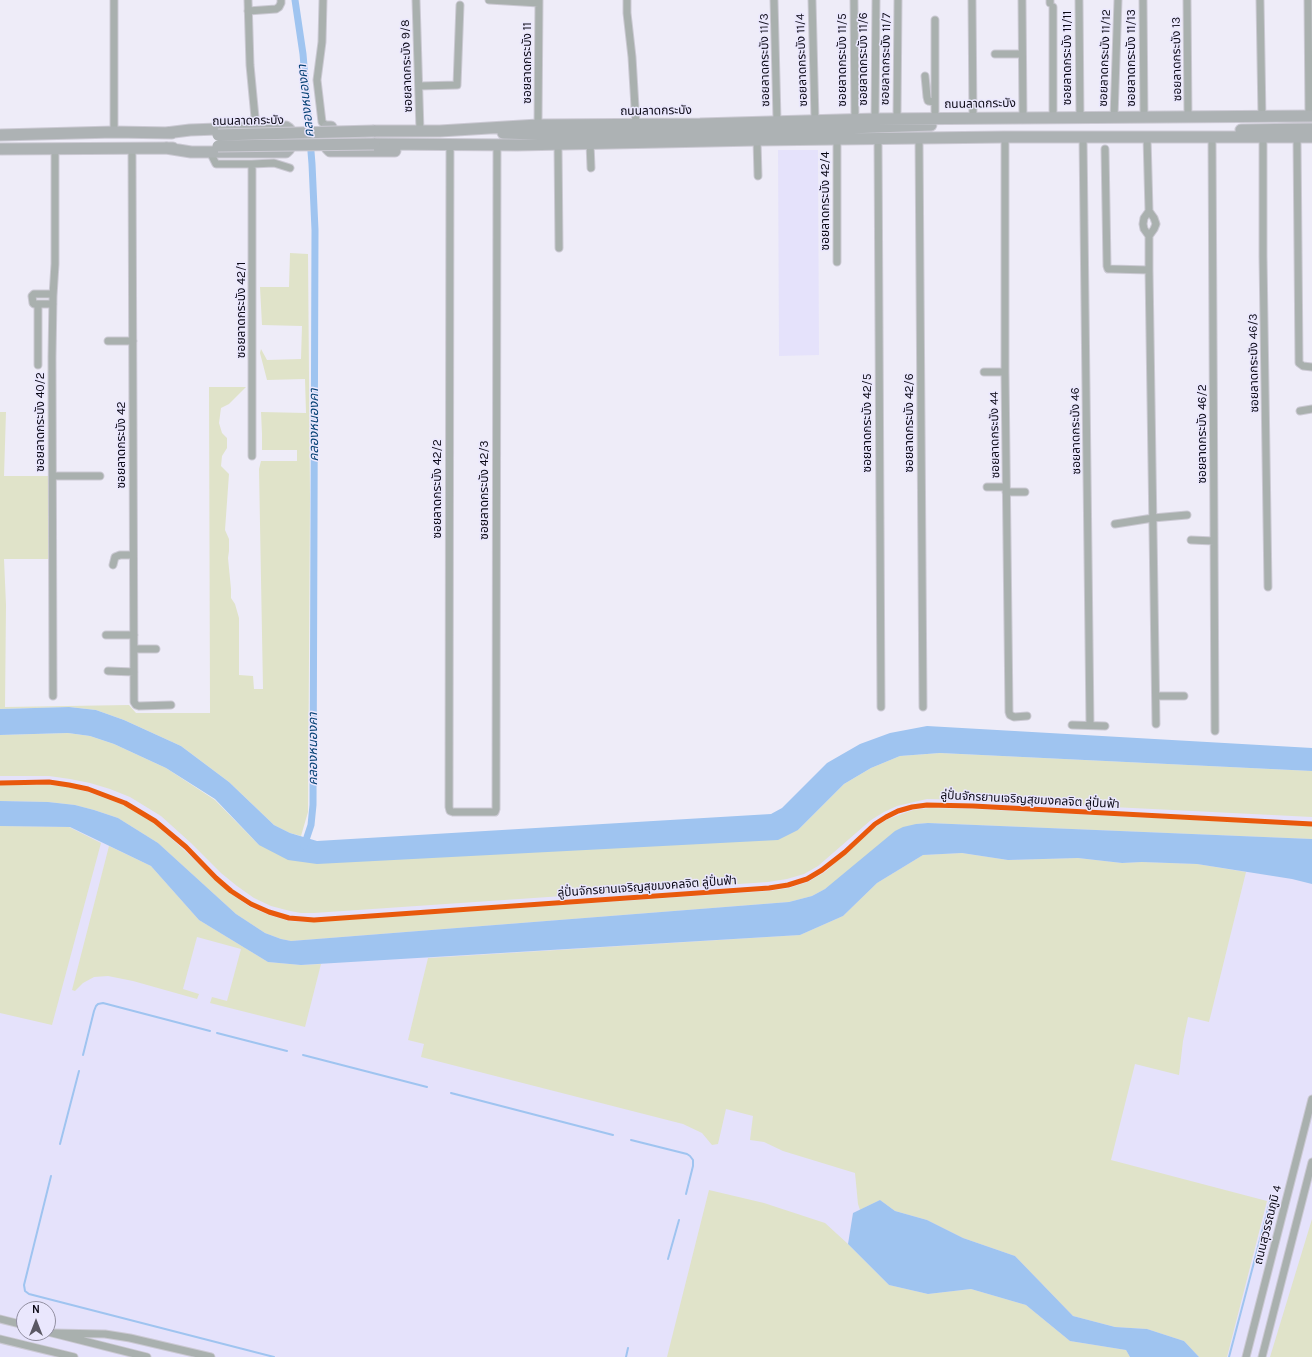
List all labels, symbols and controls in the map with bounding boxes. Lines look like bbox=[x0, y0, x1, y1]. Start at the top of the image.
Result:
street label: ซอยลาดกระบัง 11/12 bbox=[1096, 9, 1114, 107]
street label: ซอยลาดกระบัง 11/13 bbox=[1125, 9, 1139, 107]
street label: ซอยลาดกระบัง 11/11 bbox=[1061, 11, 1075, 105]
street label: ซอยลาดกระบัง 11/6 bbox=[857, 12, 871, 106]
street label: ซอยลาดกระบัง 11/3 bbox=[757, 13, 773, 107]
street label: ซอยลาดกระบัง 11/4 bbox=[793, 13, 811, 107]
street label: ซอยลาดกระบัง 11/5 bbox=[836, 13, 850, 107]
street label: ซอยลาดกระบัง 11/7 bbox=[878, 13, 894, 105]
street label: ซอยลาดกระบัง 13 bbox=[1169, 17, 1185, 101]
street label: ซอยลาดกระบัง 9/8 bbox=[398, 19, 416, 113]
street label: ซอยลาดกระบัง 11 bbox=[521, 22, 535, 104]
water label: คลองหนองคา bbox=[294, 64, 318, 138]
street label: ถนนลาดกระบัง bbox=[944, 96, 1016, 112]
street label: ถนนลาดกระบัง bbox=[620, 103, 692, 119]
street label: ถนนลาดกระบัง bbox=[212, 113, 284, 129]
street label: ซอยลาดกระบัง 42/4 bbox=[819, 152, 833, 250]
street label: ซอยลาดกระบัง 42/1 bbox=[235, 262, 249, 358]
street label: ซอยลาดกระบัง 46/3 bbox=[1246, 313, 1262, 413]
street label: ซอยลาดกระบัง 40/2 bbox=[34, 372, 48, 472]
street label: ซอยลาดกระบัง 42/5 bbox=[861, 373, 875, 473]
street label: ซอยลาดกระบัง 42/6 bbox=[903, 373, 917, 473]
street label: ซอยลาดกระบัง 46/2 bbox=[1196, 384, 1210, 484]
street label: ซอยลาดกระบัง 46 bbox=[1068, 387, 1084, 475]
water label: คลองหนองคา bbox=[306, 388, 322, 462]
street label: ซอยลาดกระบัง 44 bbox=[987, 391, 1003, 479]
street label: ซอยลาดกระบัง 42 bbox=[115, 401, 129, 489]
street label: ซอยลาดกระบัง 42/2 bbox=[431, 439, 445, 539]
street label: ซอยลาดกระบัง 42/3 bbox=[478, 440, 492, 540]
water label: คลองหนองคา bbox=[305, 712, 321, 786]
street label: ลู่ปั่นจักรยานเจริญสุขมงคลจิต ลู่ปั่นฟ้า bbox=[940, 788, 1120, 812]
street label: ลู่ปั่นจักรยานเจริญสุขมงคลจิต ลู่ปั่นฟ้า bbox=[557, 874, 737, 900]
street label: ถนนสุวรรณภูมิ 4 bbox=[1251, 1184, 1285, 1266]
north arrow bbox=[16, 1301, 56, 1341]
text: N bbox=[32, 1303, 40, 1316]

